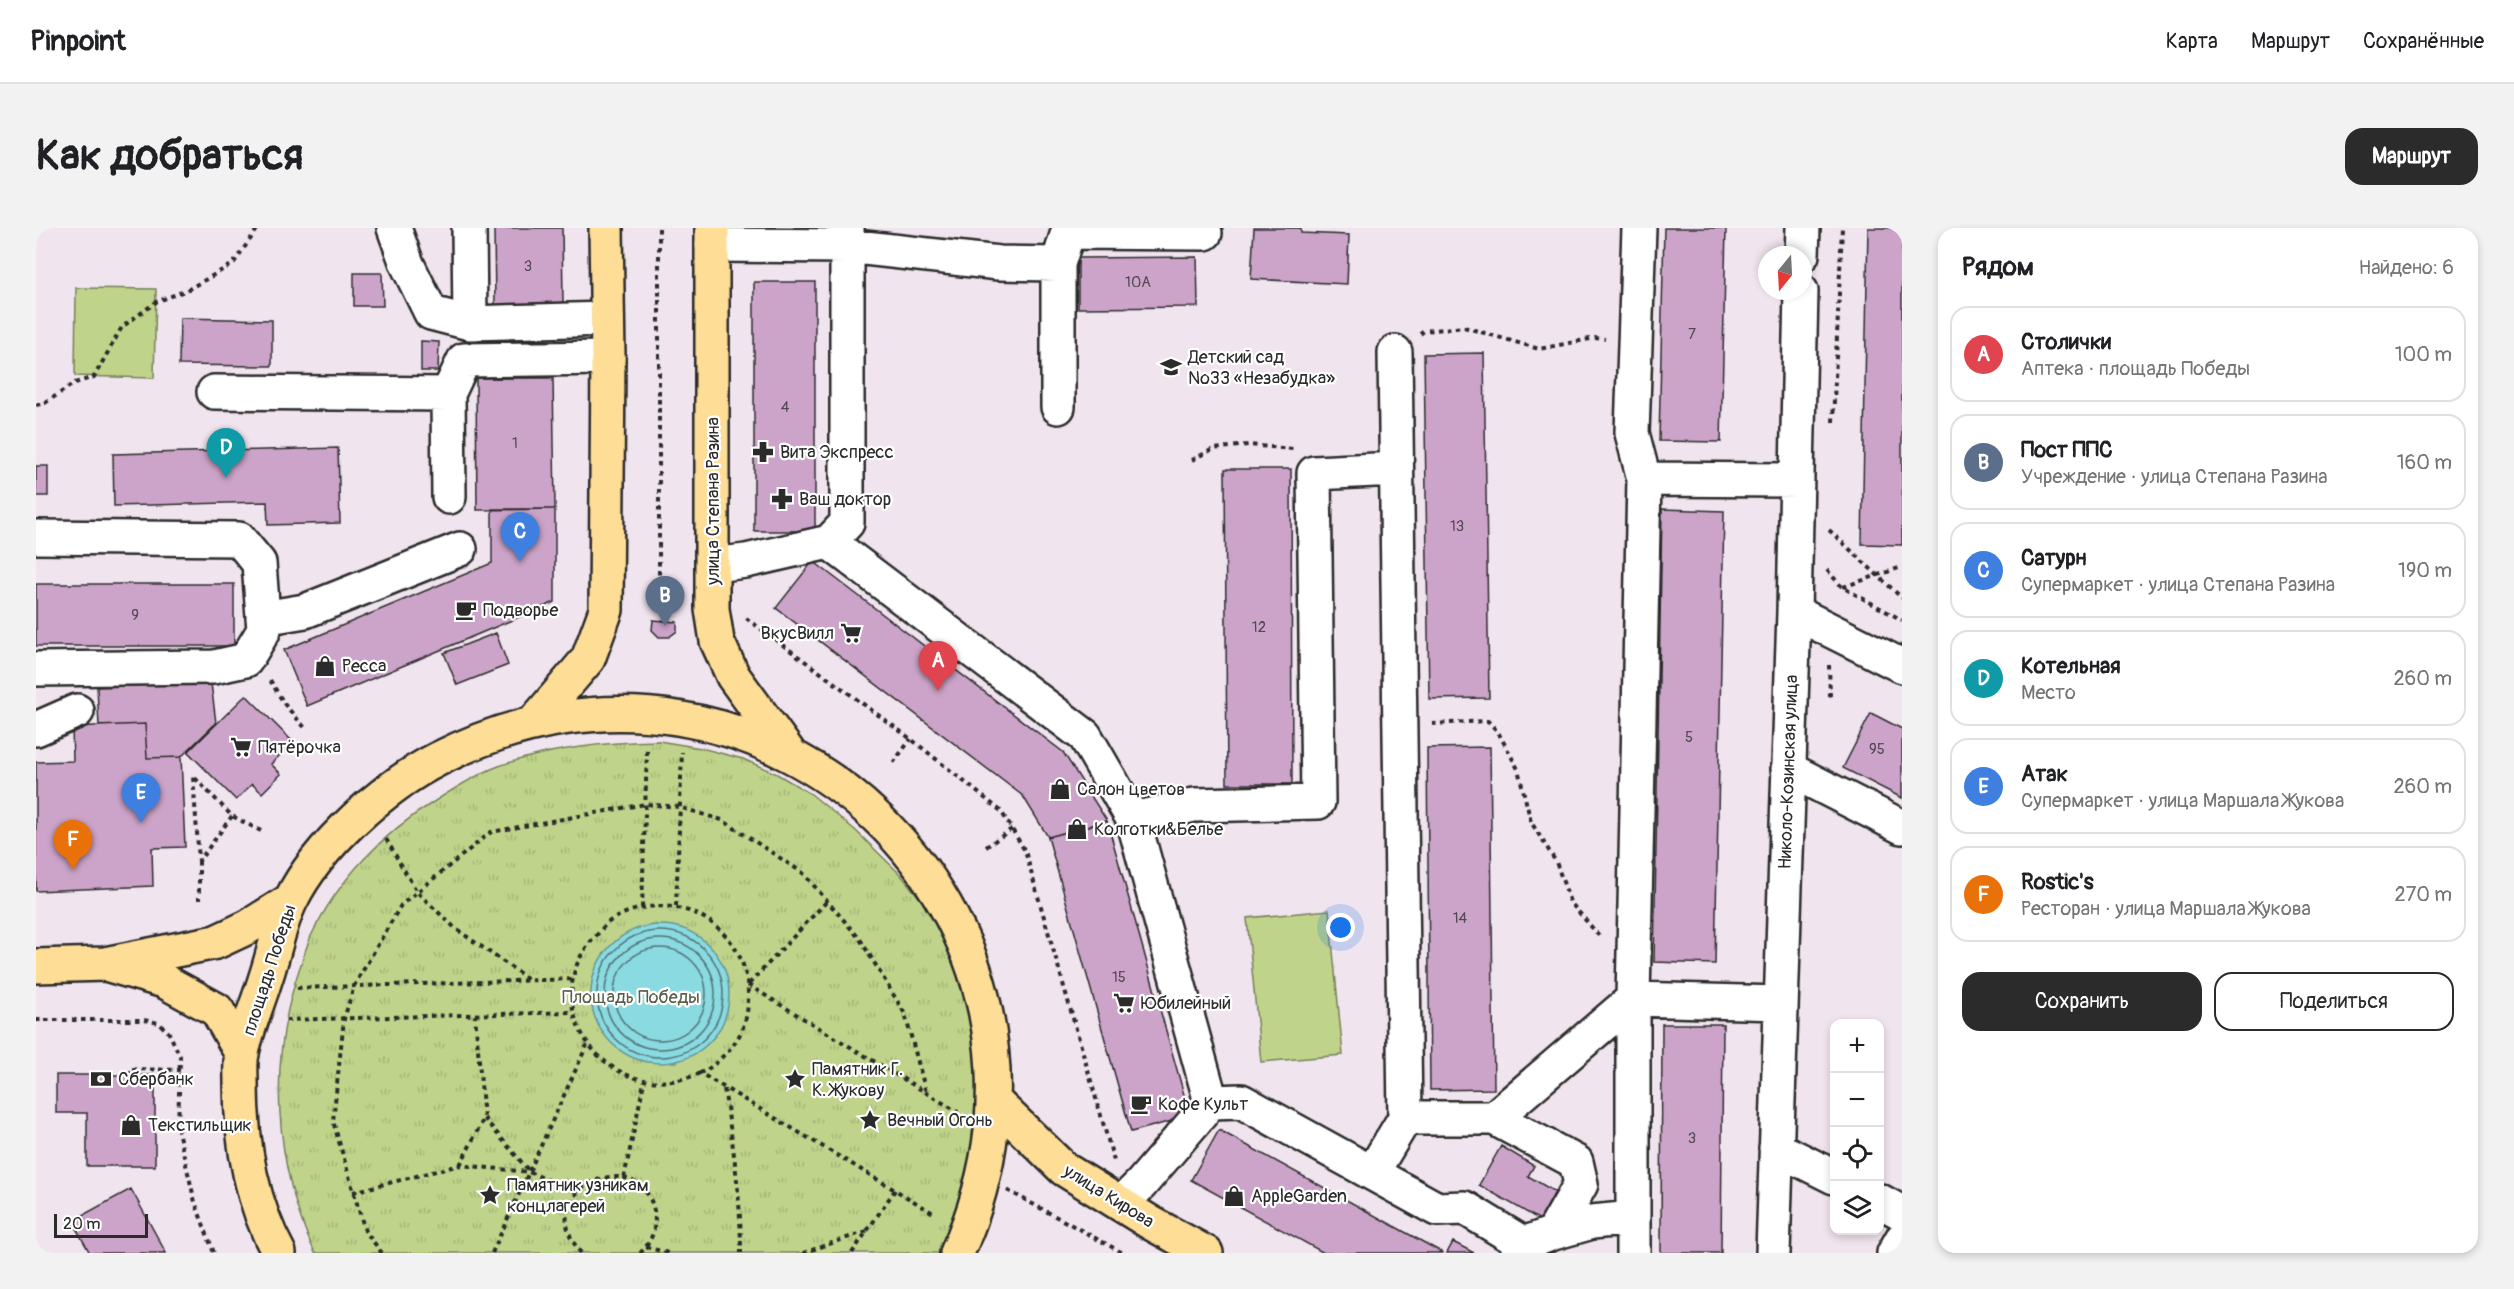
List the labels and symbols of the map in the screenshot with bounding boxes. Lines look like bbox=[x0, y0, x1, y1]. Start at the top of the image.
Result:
north arrow bbox=[1758, 246, 1812, 300]
house number: 3 bbox=[524, 257, 532, 276]
house number: 10А bbox=[1125, 273, 1151, 292]
house number: 7 bbox=[1688, 325, 1696, 344]
place label: Детский сад №33 «Незабудка» bbox=[1187, 346, 1335, 390]
school or university icon: Детский сад №33 «Незабудка» bbox=[1159, 355, 1183, 379]
house number: 4 bbox=[781, 398, 790, 417]
street label: улица Степана Разина bbox=[702, 417, 725, 586]
pin: D bbox=[206, 428, 246, 478]
house number: 1 bbox=[512, 434, 518, 453]
pharmacy icon: Вита Экспресс bbox=[751, 440, 775, 464]
place label: Вита Экспресс bbox=[780, 441, 894, 464]
pharmacy icon: Ваш доктор bbox=[770, 487, 794, 511]
place label: Ваш доктор bbox=[799, 488, 891, 511]
pin: C bbox=[500, 512, 540, 562]
house number: 13 bbox=[1450, 517, 1464, 536]
pin: B bbox=[646, 576, 684, 626]
cafe icon: Подворье bbox=[454, 598, 478, 622]
place label: Подворье bbox=[483, 599, 559, 622]
house number: 9 bbox=[131, 606, 139, 625]
house number: 12 bbox=[1252, 618, 1266, 637]
supermarket icon: ВкусВилл bbox=[839, 621, 863, 645]
place label: ВкусВилл bbox=[761, 622, 834, 645]
pin: A bbox=[918, 642, 958, 691]
shop icon: Ресса bbox=[313, 654, 337, 678]
place label: Ресса bbox=[342, 655, 386, 678]
street label: Николо-Козинская улица bbox=[1774, 674, 1803, 870]
house number: 5 bbox=[1685, 728, 1693, 747]
supermarket icon: Пятёрочка bbox=[229, 735, 253, 759]
place label: Пятёрочка bbox=[258, 736, 341, 759]
house number: 95 bbox=[1869, 740, 1885, 759]
pin: E bbox=[122, 774, 160, 823]
shop icon: Салон цветов bbox=[1048, 777, 1072, 801]
place label: Салон цветов bbox=[1077, 778, 1185, 801]
shop icon: Колготки&Белье bbox=[1065, 817, 1089, 841]
place label: Колготки&Белье bbox=[1094, 818, 1223, 841]
pin: F bbox=[54, 820, 93, 870]
street label: площадь Победы bbox=[237, 902, 301, 1038]
house number: 14 bbox=[1453, 909, 1468, 928]
your location bbox=[1326, 913, 1355, 942]
house number: 15 bbox=[1112, 968, 1126, 987]
park label: Площадь Победы bbox=[562, 986, 700, 1009]
supermarket icon: Юбилейный bbox=[1112, 991, 1136, 1015]
place label: Юбилейный bbox=[1141, 992, 1231, 1015]
place label: Памятник Г. К. Жукову bbox=[812, 1058, 903, 1102]
bank icon: Сбербанк bbox=[89, 1067, 113, 1091]
place icon: Памятник Г. К. Жукову bbox=[783, 1067, 807, 1091]
place label: Сбербанк bbox=[118, 1068, 194, 1091]
cafe icon: Кофе Культ bbox=[1129, 1092, 1153, 1116]
place label: Кофе Культ bbox=[1158, 1093, 1248, 1116]
place icon: Вечный Огонь bbox=[858, 1108, 882, 1132]
place label: Вечный Огонь bbox=[887, 1109, 993, 1132]
shop icon: Текстильщик bbox=[119, 1113, 143, 1137]
place label: Текстильщик bbox=[148, 1114, 252, 1137]
house number: 3 bbox=[1688, 1129, 1696, 1148]
street label: улица Кирова bbox=[1058, 1159, 1158, 1233]
place label: Памятник узникам концлагерей bbox=[507, 1174, 649, 1218]
place icon: Памятник узникам концлагерей bbox=[478, 1183, 502, 1207]
shop icon: AppleGarden bbox=[1222, 1184, 1246, 1208]
place label: AppleGarden bbox=[1251, 1185, 1347, 1208]
scale bar bbox=[54, 1211, 148, 1238]

